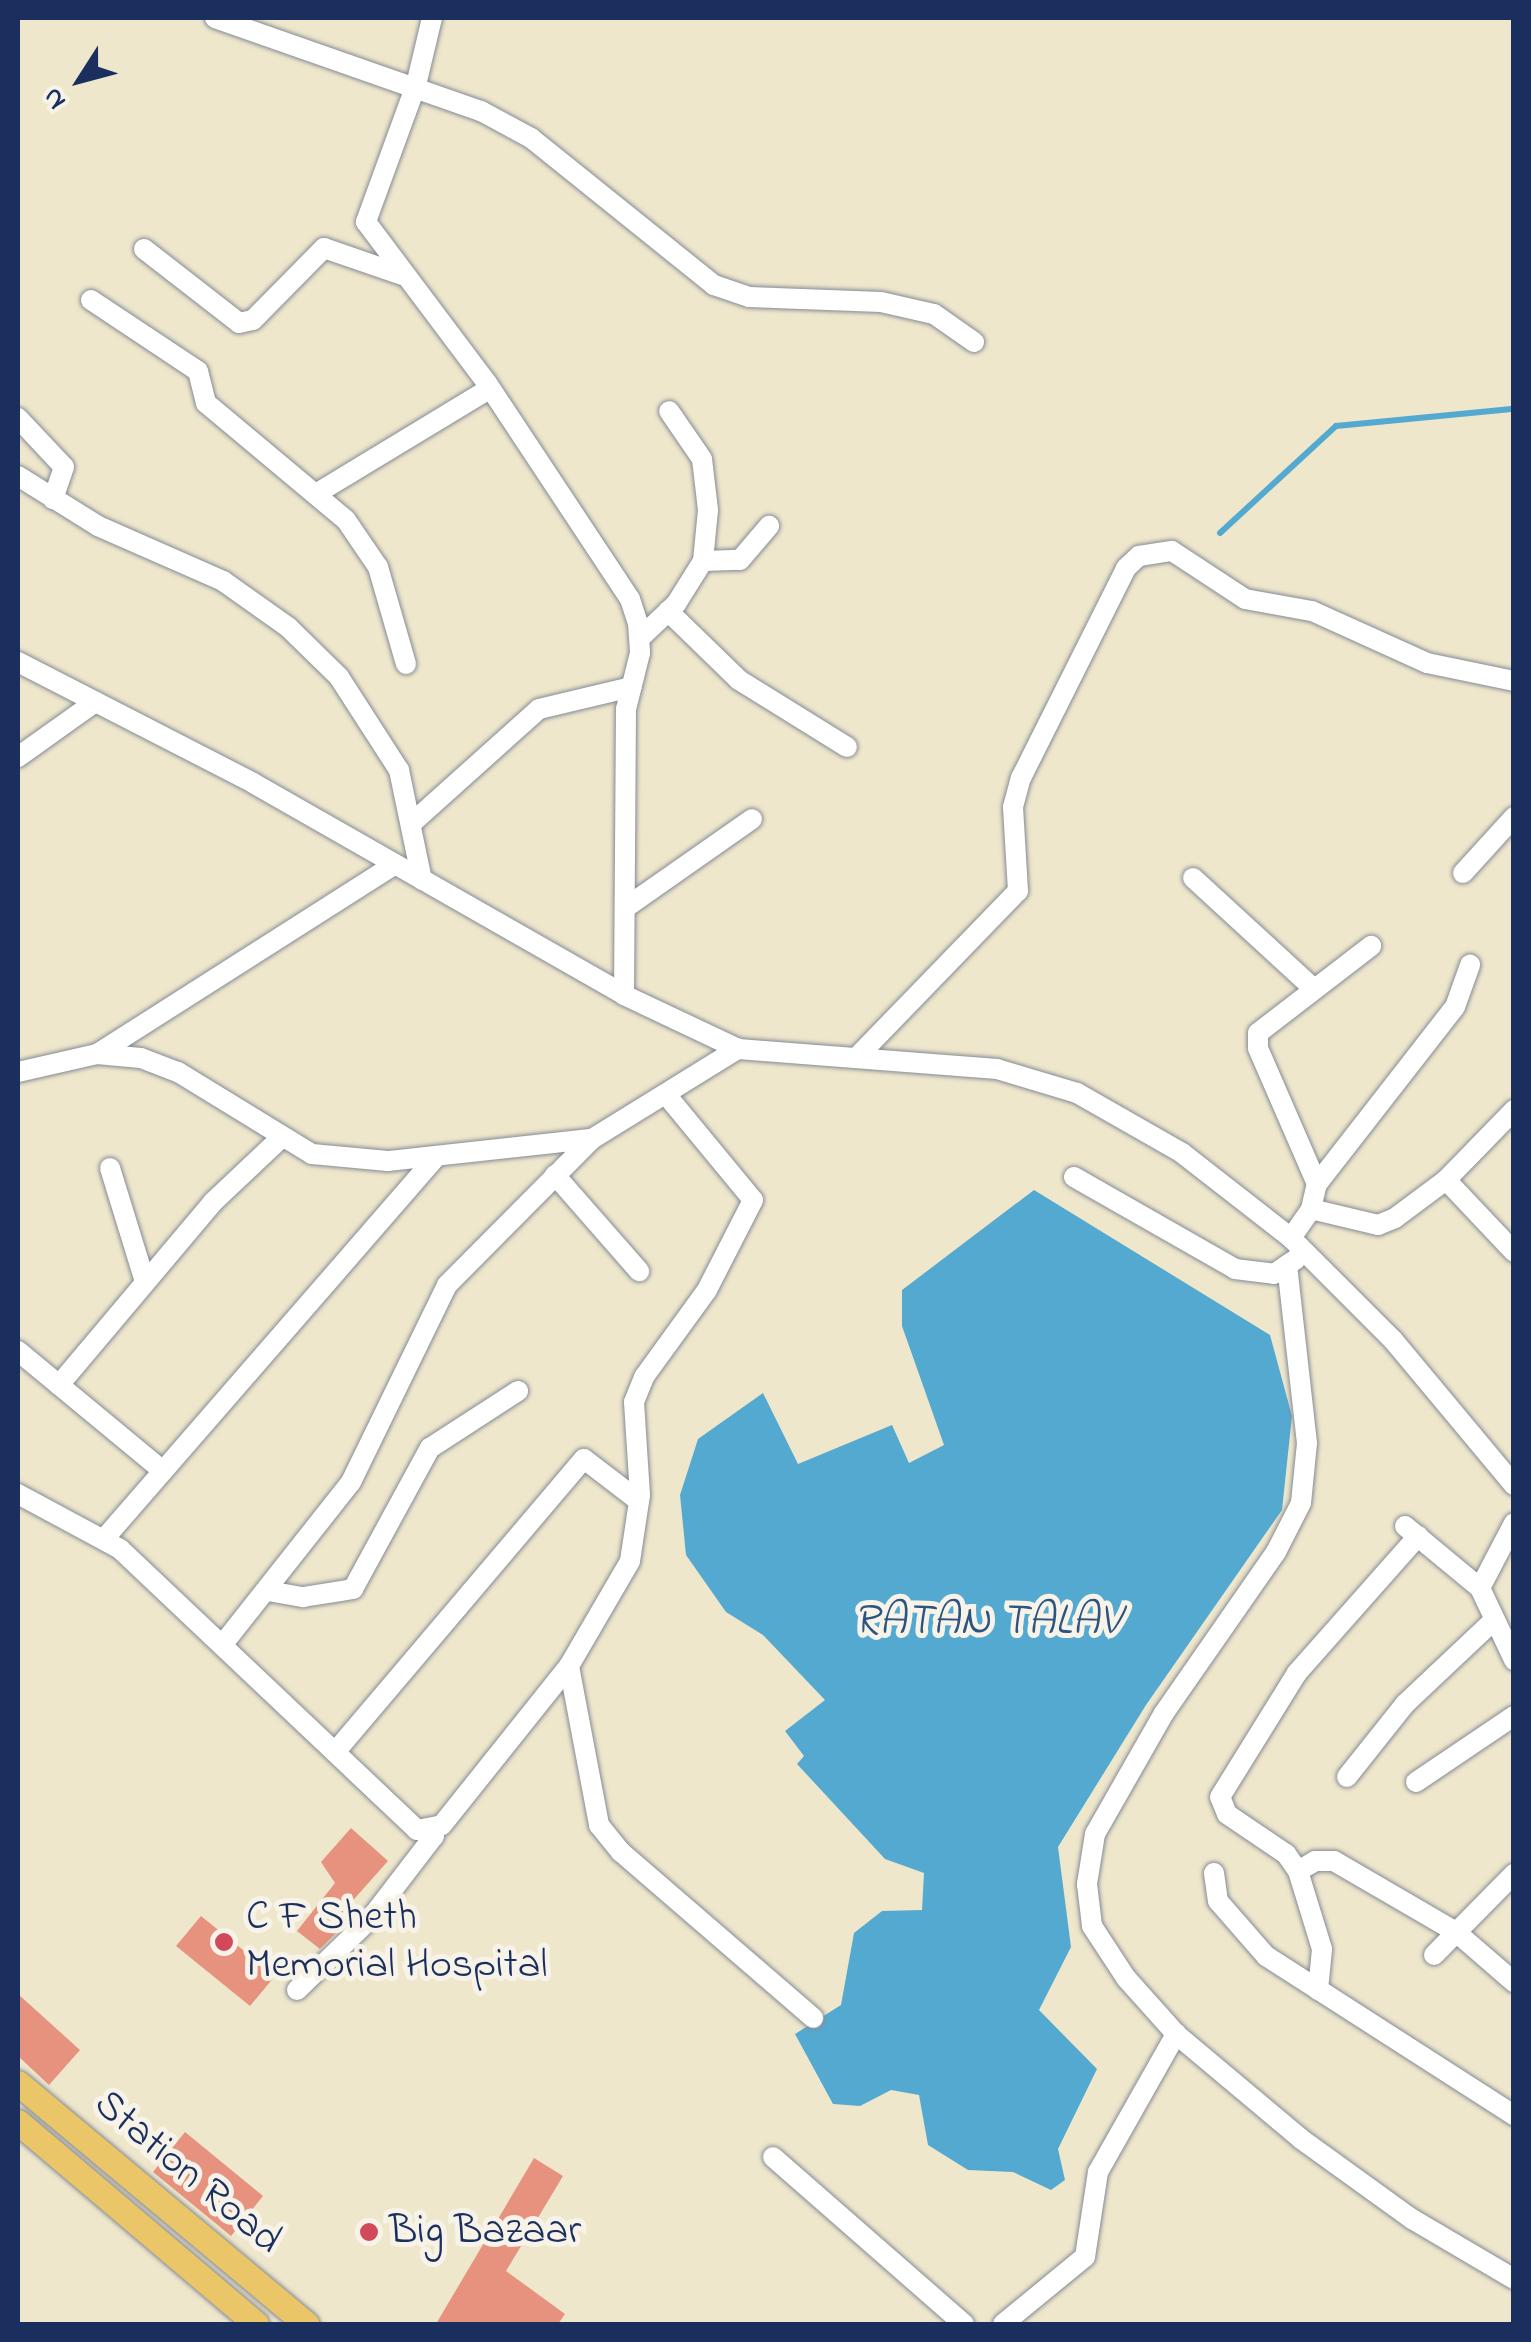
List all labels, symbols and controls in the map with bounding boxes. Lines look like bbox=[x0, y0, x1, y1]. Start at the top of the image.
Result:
north arrow bbox=[30, 30, 130, 130]
text: N bbox=[33, 78, 77, 118]
water label: RATAN TALAV bbox=[854, 1596, 1120, 1650]
place label: C F Sheth Memorial Hospital bbox=[246, 1893, 547, 1992]
marker: C F Sheth Memorial Hospital bbox=[211, 1929, 237, 1955]
street label: Station Road bbox=[83, 2080, 291, 2266]
place label: Big Bazaar bbox=[389, 2207, 581, 2257]
marker: Big Bazaar bbox=[358, 2221, 380, 2243]

